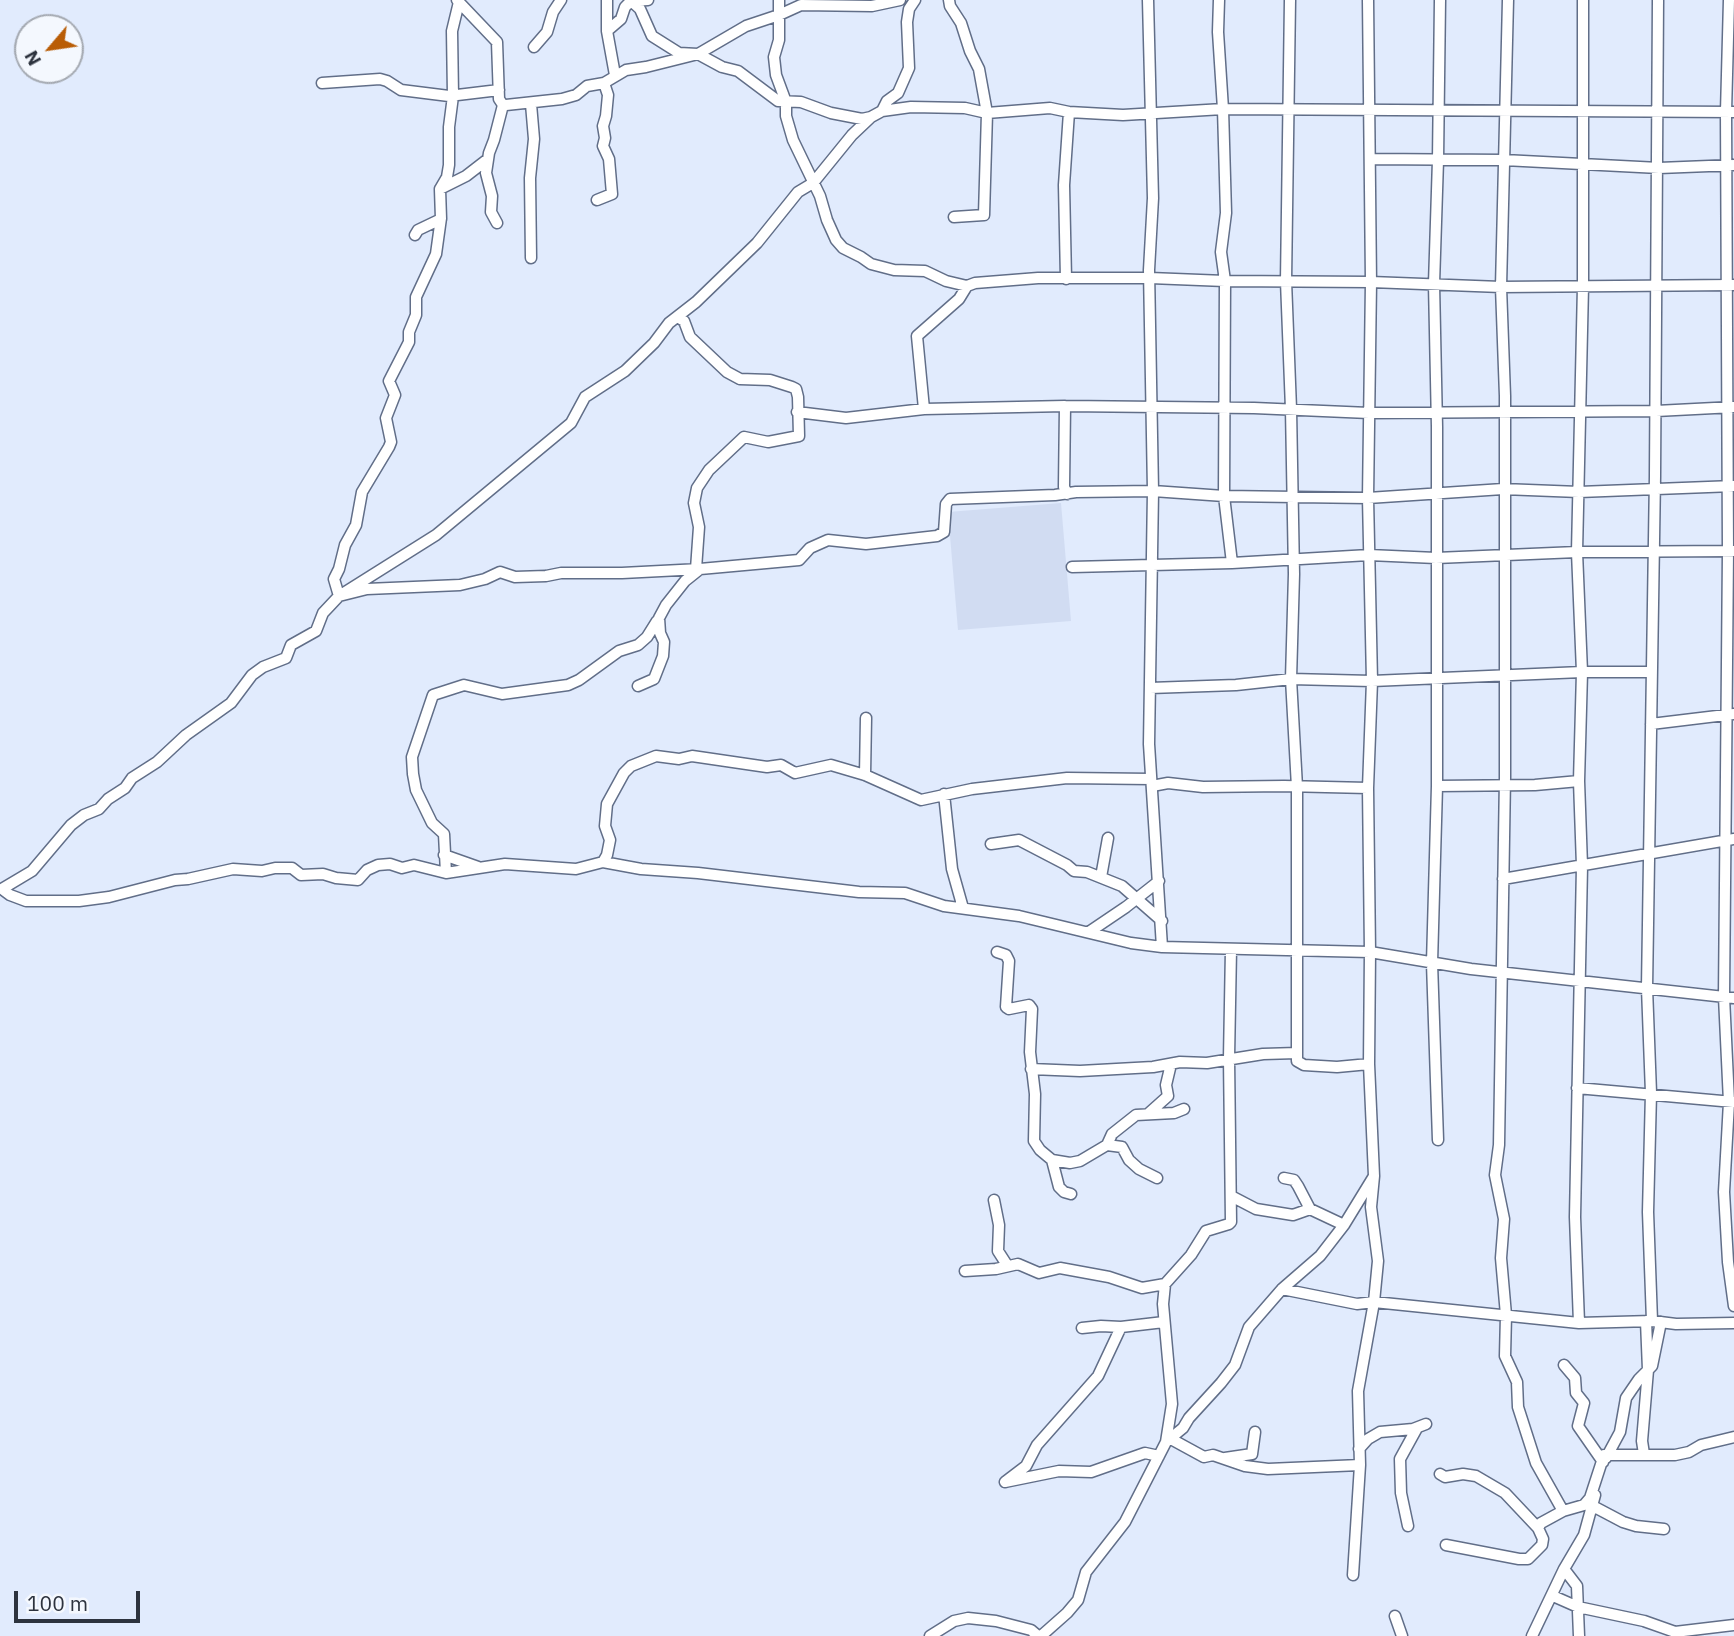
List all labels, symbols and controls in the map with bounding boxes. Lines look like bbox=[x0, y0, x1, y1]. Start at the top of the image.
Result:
north arrow bbox=[14, 14, 84, 84]
text: N bbox=[19, 46, 46, 70]
scale bar bbox=[18, 1576, 144, 1620]
text: 100 m bbox=[27, 1589, 88, 1617]

